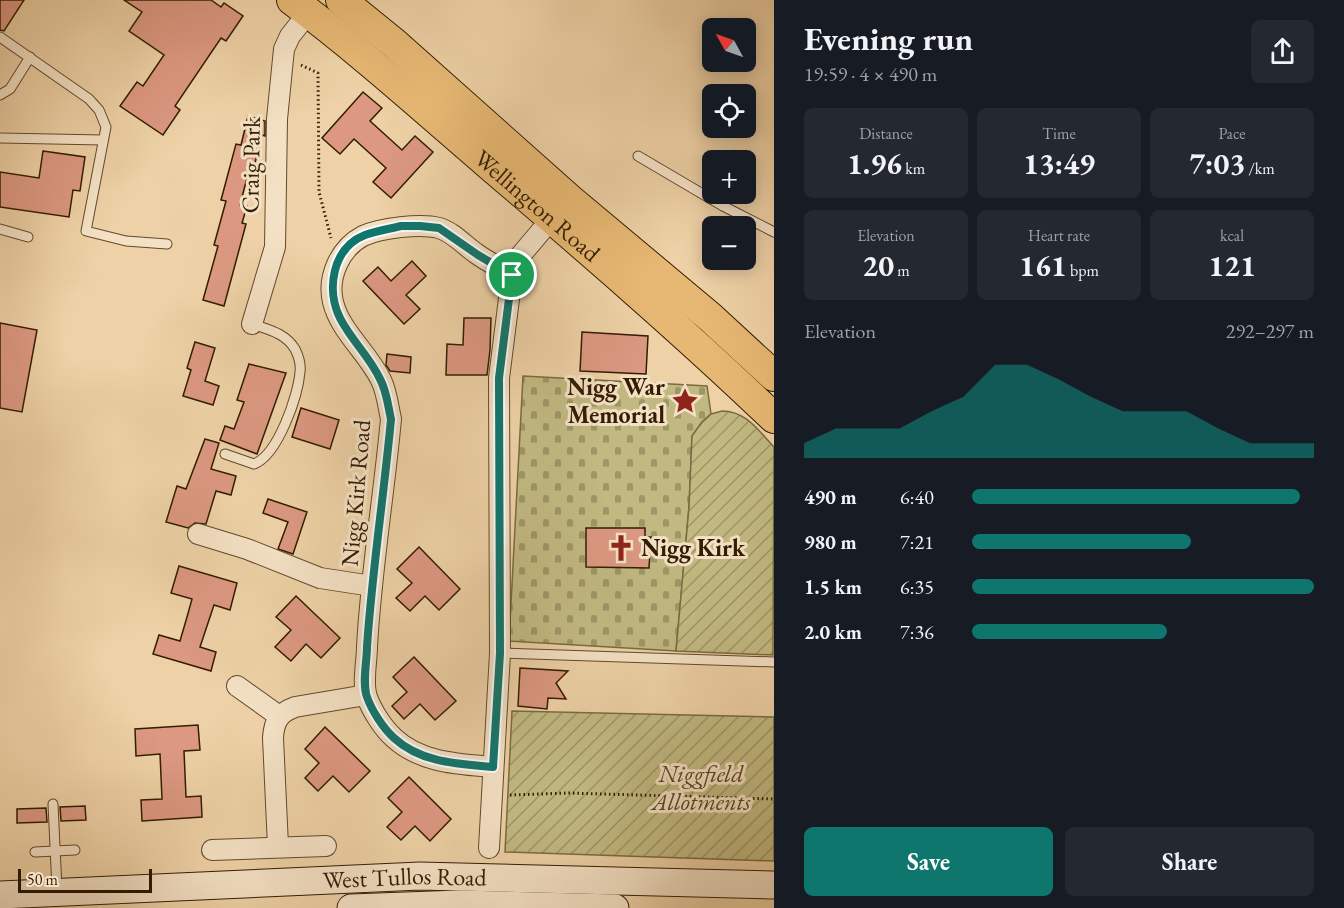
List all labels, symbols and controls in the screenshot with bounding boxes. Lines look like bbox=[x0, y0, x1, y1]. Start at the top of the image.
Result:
text: Evening run bbox=[804, 17, 973, 60]
north arrow bbox=[702, 18, 756, 72]
map controls bbox=[702, 18, 756, 270]
button: share bbox=[1251, 20, 1314, 83]
text: 19:59 · 4 × 490 m bbox=[804, 61, 937, 87]
button: locate bbox=[702, 84, 756, 138]
street label: Craig Park bbox=[234, 116, 267, 214]
text: Distance bbox=[859, 123, 913, 144]
text: Time bbox=[1042, 123, 1076, 144]
text: Pace bbox=[1219, 123, 1245, 144]
street label: Wellington Road bbox=[468, 143, 607, 269]
text: 1.96 bbox=[847, 144, 902, 183]
text: 13:49 bbox=[1023, 144, 1095, 183]
text: 7:03 bbox=[1189, 144, 1245, 183]
button: + bbox=[702, 150, 756, 204]
text: km bbox=[902, 158, 925, 179]
text: /km bbox=[1245, 158, 1275, 179]
button: − bbox=[702, 216, 756, 270]
text: Elevation bbox=[857, 225, 915, 246]
text: Heart rate bbox=[1028, 225, 1090, 246]
text: kcal bbox=[1220, 225, 1244, 246]
text: 20 bbox=[862, 246, 894, 285]
text: 161 bbox=[1019, 246, 1067, 285]
text: 121 bbox=[1208, 246, 1256, 285]
pin bbox=[486, 249, 537, 300]
icon: arrive bbox=[495, 258, 528, 291]
text: m bbox=[894, 260, 910, 281]
text: bpm bbox=[1067, 260, 1099, 281]
text: Elevation bbox=[804, 318, 876, 344]
text: 292–297 m bbox=[1226, 318, 1314, 344]
place label: Nigg War Memorial bbox=[567, 371, 665, 430]
place icon: Nigg War Memorial bbox=[670, 386, 700, 416]
street label: Nigg Kirk Road bbox=[334, 417, 377, 568]
text: 490 m bbox=[804, 484, 857, 510]
text: 6:40 bbox=[900, 484, 934, 510]
text: 980 m bbox=[804, 529, 857, 555]
text: 7:21 bbox=[900, 529, 934, 555]
place label: Nigg Kirk bbox=[641, 532, 746, 564]
church icon: Nigg Kirk bbox=[606, 533, 636, 563]
text: 1.5 km bbox=[804, 574, 862, 600]
text: 6:35 bbox=[900, 574, 934, 600]
text: 2.0 km bbox=[804, 619, 862, 645]
text: 7:36 bbox=[900, 619, 934, 645]
park label: Niggfield Allotments bbox=[650, 758, 751, 817]
button: Save bbox=[804, 827, 1053, 896]
button: Share bbox=[1065, 827, 1314, 896]
street label: West Tullos Road bbox=[322, 860, 488, 895]
scale bar bbox=[18, 866, 152, 894]
text: 50 m bbox=[27, 869, 58, 890]

